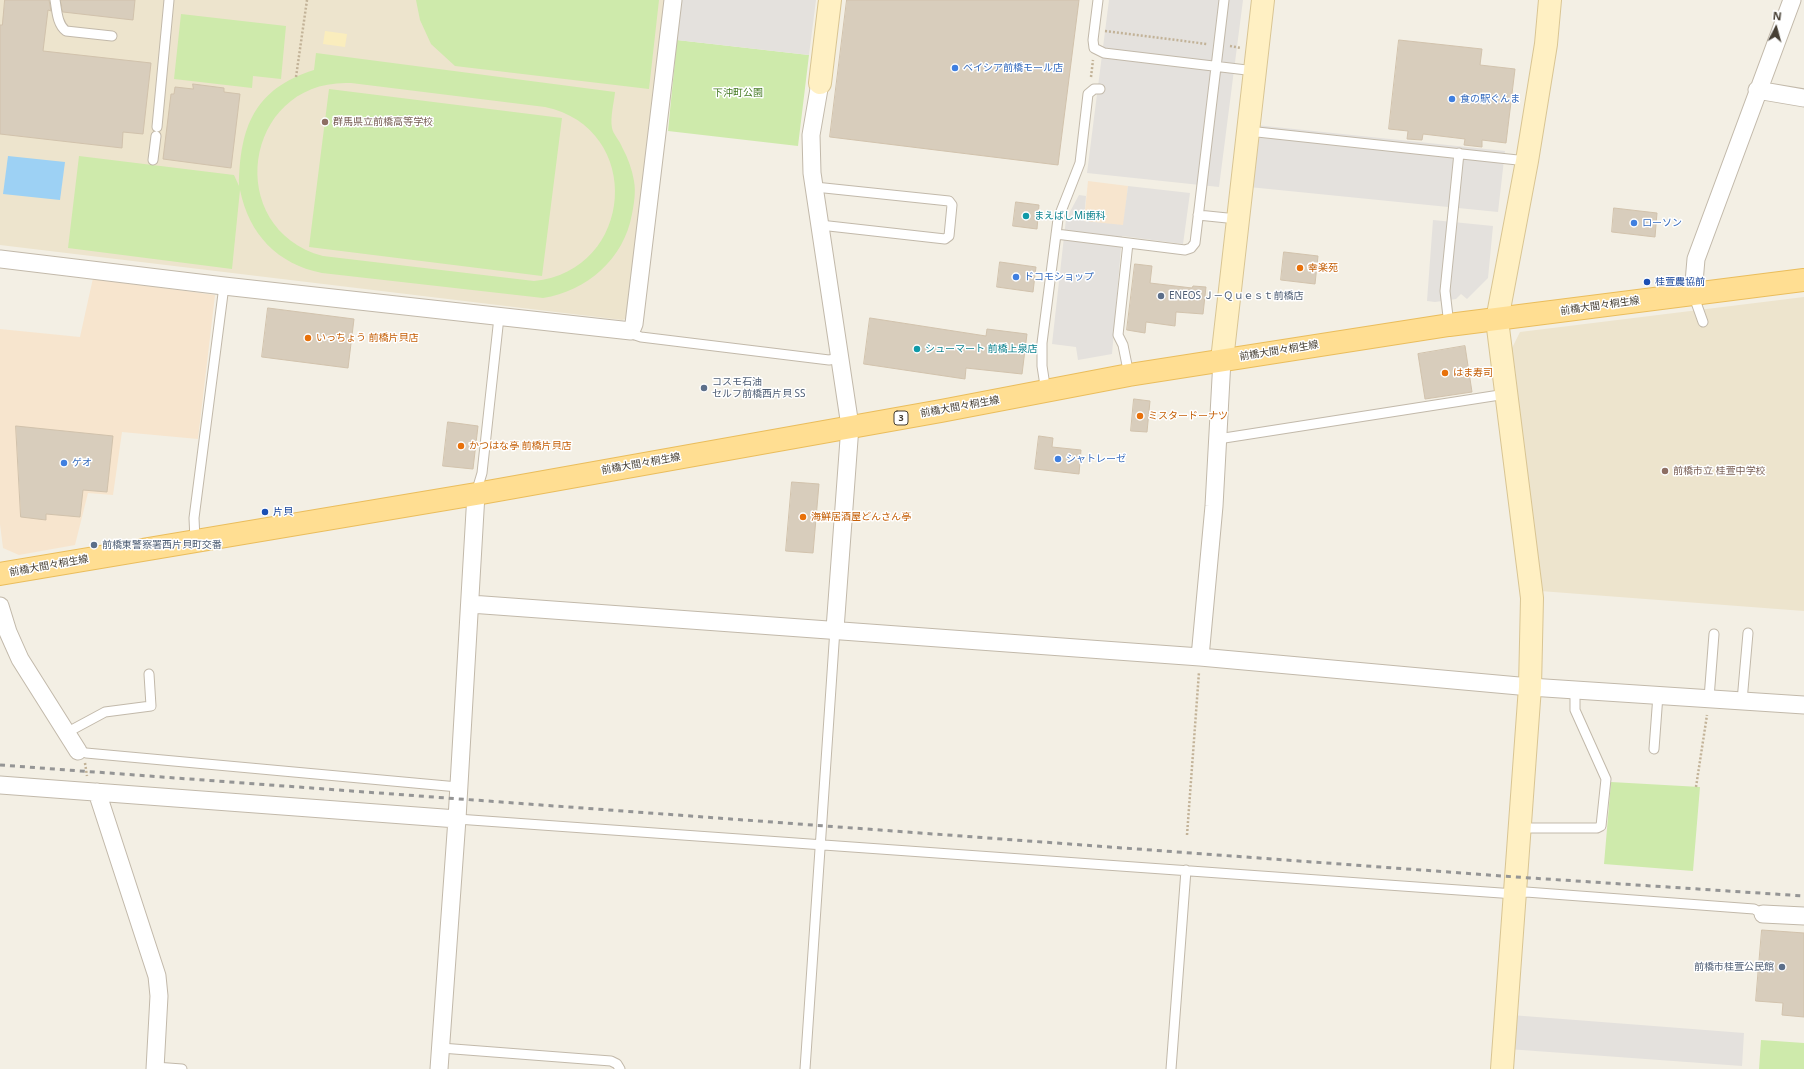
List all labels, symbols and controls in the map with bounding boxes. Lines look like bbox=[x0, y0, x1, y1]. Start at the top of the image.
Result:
north arrow bbox=[1756, 8, 1796, 48]
text: N bbox=[1772, 8, 1783, 23]
place label: ベイシア前橋モール店 bbox=[963, 62, 1063, 74]
marker: ベイシア前橋モール店 bbox=[950, 63, 960, 73]
park label: 下沖町公園 bbox=[713, 87, 763, 99]
place label: 食の駅ぐんま bbox=[1460, 93, 1520, 105]
marker: 食の駅ぐんま bbox=[1447, 94, 1457, 104]
place label: 群馬県立前橋高等学校 bbox=[333, 116, 433, 128]
marker: 群馬県立前橋高等学校 bbox=[320, 117, 330, 127]
place label: まえばしMi歯科 bbox=[1034, 210, 1106, 222]
marker: まえばしMi歯科 bbox=[1021, 211, 1031, 221]
place label: ローソン bbox=[1642, 217, 1682, 229]
marker: ローソン bbox=[1629, 218, 1639, 228]
place label: 幸楽苑 bbox=[1308, 262, 1338, 274]
marker: 幸楽苑 bbox=[1295, 263, 1305, 273]
place label: ドコモショップ bbox=[1024, 271, 1094, 283]
marker: ドコモショップ bbox=[1011, 272, 1021, 282]
place label: 桂萱農協前 bbox=[1655, 276, 1705, 288]
marker: 桂萱農協前 bbox=[1642, 277, 1652, 287]
place label: ENEOS Ｊ－Ｑｕｅｓｔ前橋店 bbox=[1169, 290, 1304, 302]
marker: ENEOS Ｊ－Ｑｕｅｓｔ前橋店 bbox=[1156, 291, 1166, 301]
street label: 前橋大間々桐生線 bbox=[1560, 294, 1640, 318]
place label: いっちょう 前橋片貝店 bbox=[316, 332, 419, 344]
marker: いっちょう 前橋片貝店 bbox=[303, 333, 313, 343]
street label: 前橋大間々桐生線 bbox=[1239, 339, 1319, 363]
place label: シューマート 前橋上泉店 bbox=[925, 343, 1038, 355]
marker: シューマート 前橋上泉店 bbox=[912, 344, 922, 354]
place label: はま寿司 bbox=[1453, 367, 1493, 379]
marker: はま寿司 bbox=[1440, 368, 1450, 378]
place label: コスモ石油 セルフ前橋西片貝 SS bbox=[712, 376, 806, 400]
marker: コスモ石油 セルフ前橋西片貝 SS bbox=[699, 383, 709, 393]
street label: 前橋大間々桐生線 bbox=[920, 394, 1000, 420]
place label: ミスタードーナツ bbox=[1148, 410, 1228, 422]
road number: 3 bbox=[894, 411, 908, 425]
marker: ミスタードーナツ bbox=[1135, 411, 1145, 421]
place label: かつはな亭 前橋片貝店 bbox=[469, 440, 572, 452]
marker: かつはな亭 前橋片貝店 bbox=[456, 441, 466, 451]
street label: 前橋大間々桐生線 bbox=[601, 451, 681, 477]
place label: シャトレーゼ bbox=[1066, 453, 1126, 465]
marker: シャトレーゼ bbox=[1053, 454, 1063, 464]
place label: ゲオ bbox=[72, 457, 92, 469]
marker: ゲオ bbox=[59, 458, 69, 468]
place label: 前橋市立 桂萱中学校 bbox=[1673, 465, 1766, 477]
marker: 前橋市立 桂萱中学校 bbox=[1660, 466, 1670, 476]
place label: 片貝 bbox=[273, 506, 293, 518]
marker: 片貝 bbox=[260, 507, 270, 517]
place label: 海鮮居酒屋どんさん亭 bbox=[811, 511, 911, 523]
marker: 海鮮居酒屋どんさん亭 bbox=[798, 512, 808, 522]
place label: 前橋東警察署西片貝町交番 bbox=[102, 539, 222, 551]
marker: 前橋東警察署西片貝町交番 bbox=[89, 540, 99, 550]
street label: 前橋大間々桐生線 bbox=[9, 553, 89, 579]
place label: 前橋市桂萱公民館 bbox=[1694, 961, 1774, 973]
marker: 前橋市桂萱公民館 bbox=[1777, 962, 1787, 972]

